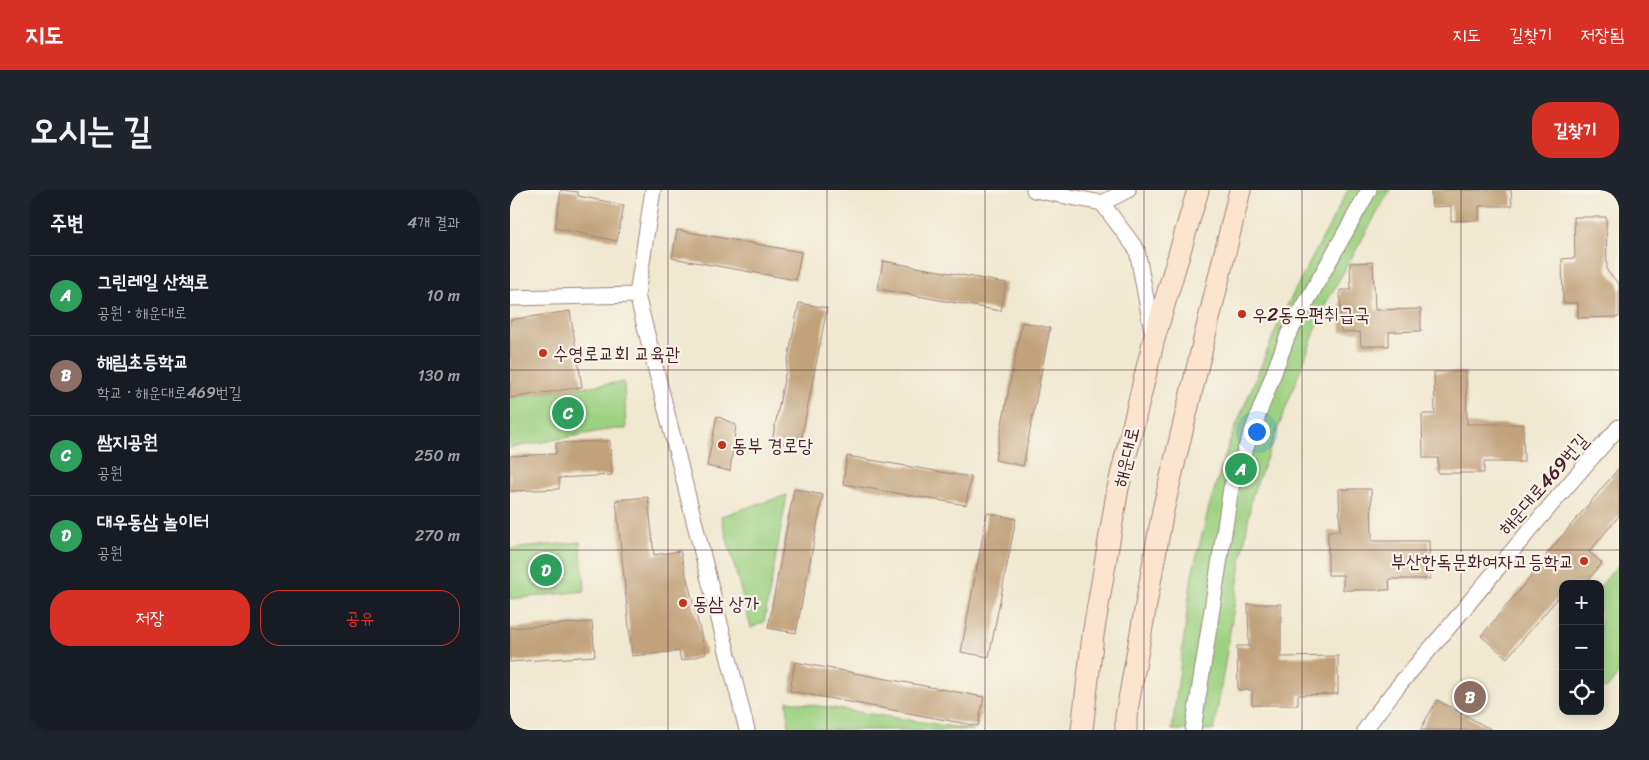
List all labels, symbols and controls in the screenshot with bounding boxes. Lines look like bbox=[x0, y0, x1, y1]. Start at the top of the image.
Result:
text: 지도 bbox=[25, 14, 64, 56]
text: 지도 bbox=[1452, 19, 1481, 51]
text: 길찾기 bbox=[1509, 19, 1553, 51]
text: 저장됨 bbox=[1581, 19, 1624, 51]
text: 오시는 길 bbox=[30, 99, 152, 161]
button: 길찾기 bbox=[1532, 102, 1619, 158]
text: 주변 bbox=[50, 204, 84, 242]
text: 4개 결과 bbox=[407, 208, 460, 237]
text: 그린레일 산책로 bbox=[97, 265, 209, 298]
text: A bbox=[61, 281, 71, 310]
text: 10 m bbox=[427, 281, 460, 310]
text: 공원 · 해운대로 bbox=[97, 298, 187, 327]
place label: 우2동우편취급국 bbox=[1252, 298, 1370, 331]
marker: 우2동우편취급국 bbox=[1236, 308, 1248, 320]
place label: 수영로교회 교육관 bbox=[553, 337, 680, 370]
text: 해림초등학교 bbox=[97, 345, 189, 378]
marker: 수영로교회 교육관 bbox=[537, 347, 549, 359]
text: B bbox=[61, 361, 71, 390]
text: 130 m bbox=[418, 361, 460, 390]
text: 학교 · 해운대로469번길 bbox=[97, 378, 242, 407]
pin: C bbox=[552, 394, 584, 432]
your location bbox=[1244, 419, 1270, 445]
street label: 해운대로 bbox=[1103, 423, 1149, 491]
text: 쌈지공원 bbox=[97, 425, 158, 458]
street label: 해운대로469번길 bbox=[1489, 426, 1597, 542]
place label: 동부 경로당 bbox=[732, 429, 813, 462]
marker: 동부 경로당 bbox=[716, 439, 728, 451]
text: C bbox=[61, 441, 71, 470]
text: 250 m bbox=[414, 441, 460, 470]
pin: A bbox=[1225, 450, 1257, 488]
text: 공원 bbox=[97, 458, 123, 487]
text: 대우동삼 놀이터 bbox=[97, 505, 209, 538]
text: D bbox=[61, 521, 71, 550]
text: 270 m bbox=[415, 521, 460, 550]
text: 공원 bbox=[97, 538, 123, 567]
place label: 부산한독문화여자고등학교 bbox=[1391, 545, 1574, 578]
pin: D bbox=[530, 551, 562, 589]
marker: 부산한독문화여자고등학교 bbox=[1578, 555, 1590, 567]
map controls bbox=[1559, 580, 1604, 715]
button: + bbox=[1559, 580, 1604, 625]
place label: 동삼 상가 bbox=[693, 587, 760, 620]
button: 저장 bbox=[50, 590, 250, 646]
button: 공유 bbox=[260, 590, 460, 646]
marker: 동삼 상가 bbox=[677, 597, 689, 609]
button: − bbox=[1559, 625, 1604, 670]
button: locate bbox=[1559, 670, 1604, 715]
pin: B bbox=[1454, 678, 1486, 716]

